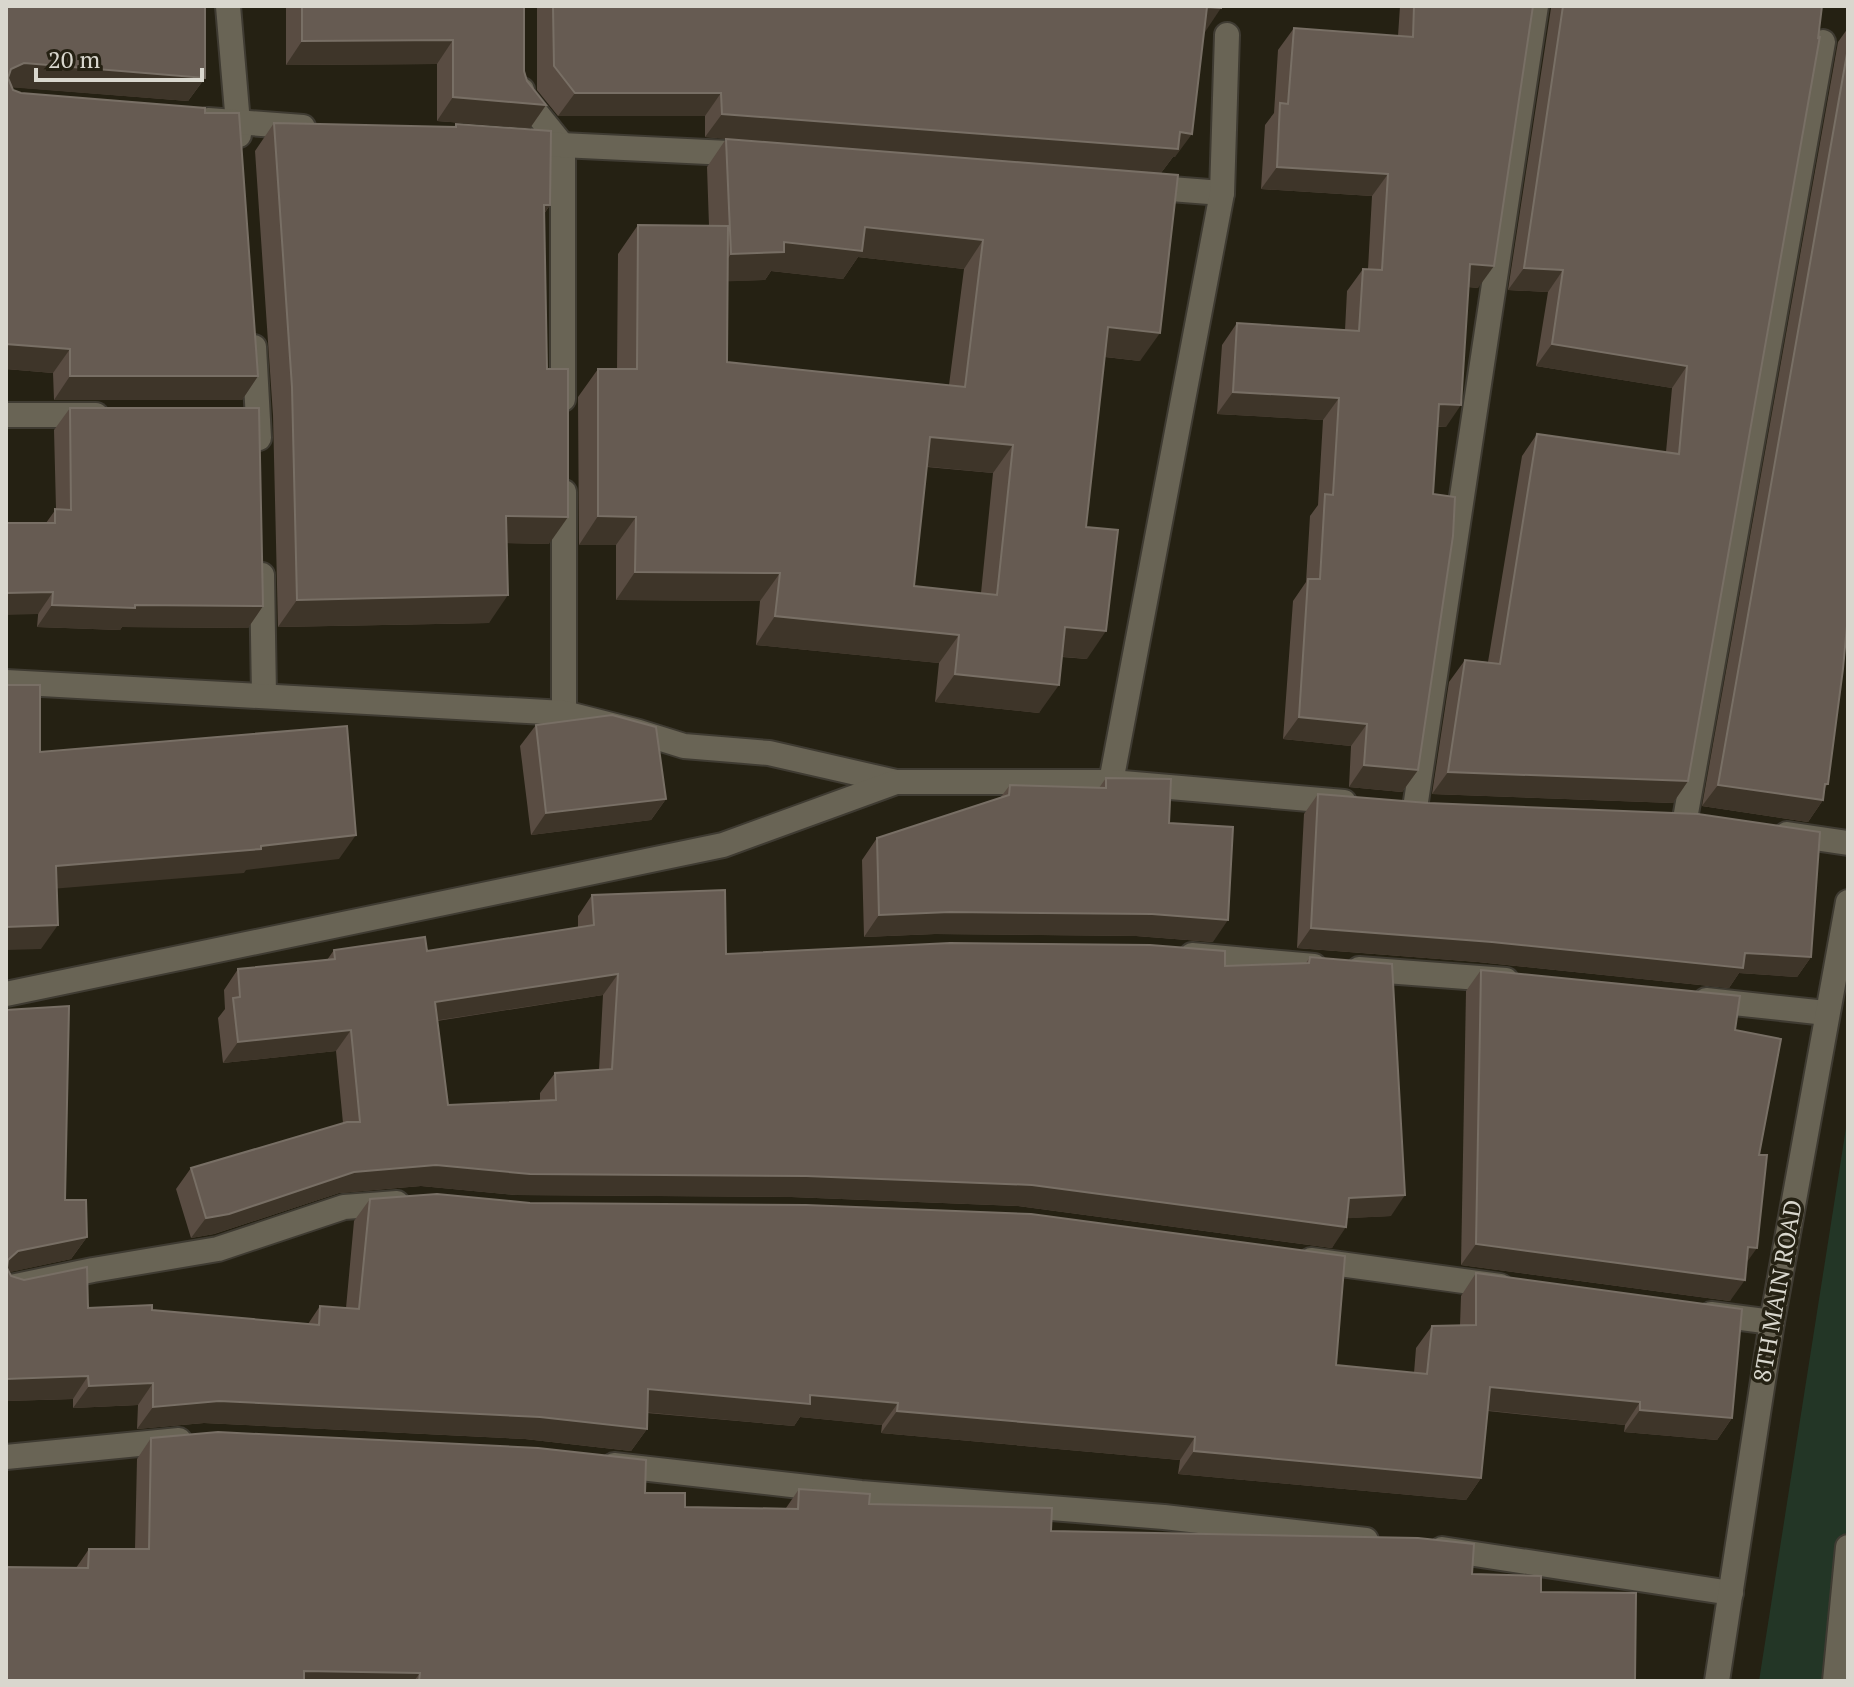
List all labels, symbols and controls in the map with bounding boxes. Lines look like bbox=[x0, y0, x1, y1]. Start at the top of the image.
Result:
scale bar bbox=[36, 32, 202, 82]
text: 20 m bbox=[48, 43, 100, 75]
street label: 8TH MAIN ROAD bbox=[1745, 1197, 1809, 1384]

